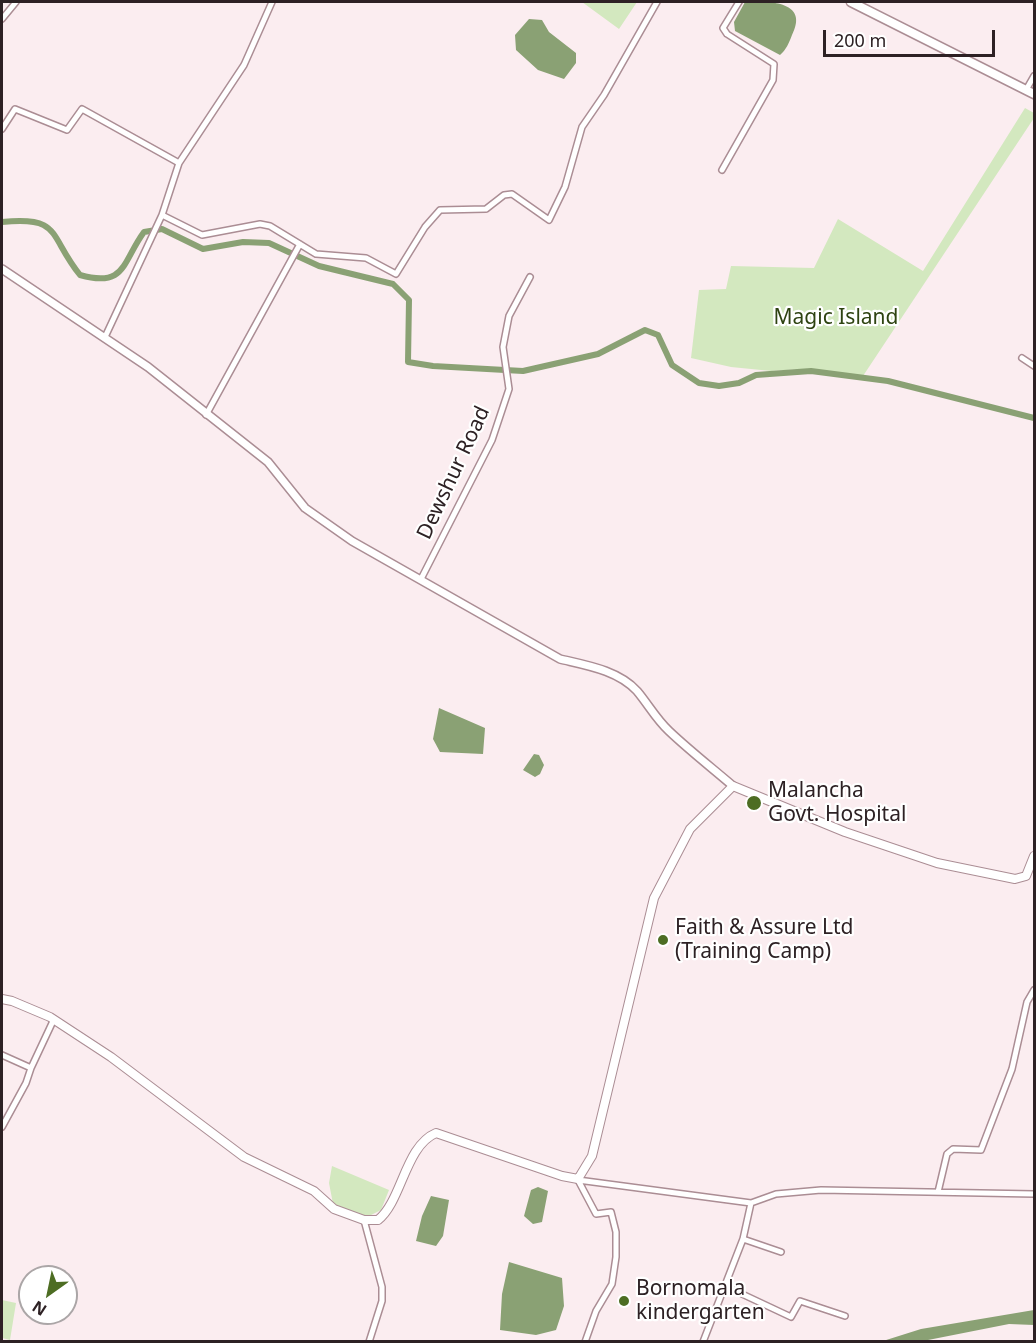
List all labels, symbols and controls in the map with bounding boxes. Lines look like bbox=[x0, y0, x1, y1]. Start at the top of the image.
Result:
scale bar bbox=[826, 18, 998, 56]
text: 200 m bbox=[834, 28, 886, 52]
park label: Magic Island bbox=[774, 305, 898, 331]
street label: Dewshur Road bbox=[412, 402, 496, 544]
place label: Malancha Govt. Hospital bbox=[768, 778, 906, 828]
marker: Malancha Govt. Hospital bbox=[745, 794, 763, 812]
place label: Faith & Assure Ltd (Training Camp) bbox=[675, 915, 854, 965]
marker: Faith & Assure Ltd (Training Camp) bbox=[656, 933, 670, 947]
north arrow bbox=[18, 1265, 78, 1325]
place label: Bornomala kindergarten bbox=[636, 1276, 765, 1326]
marker: Bornomala kindergarten bbox=[617, 1294, 631, 1308]
text: N bbox=[28, 1296, 51, 1321]

